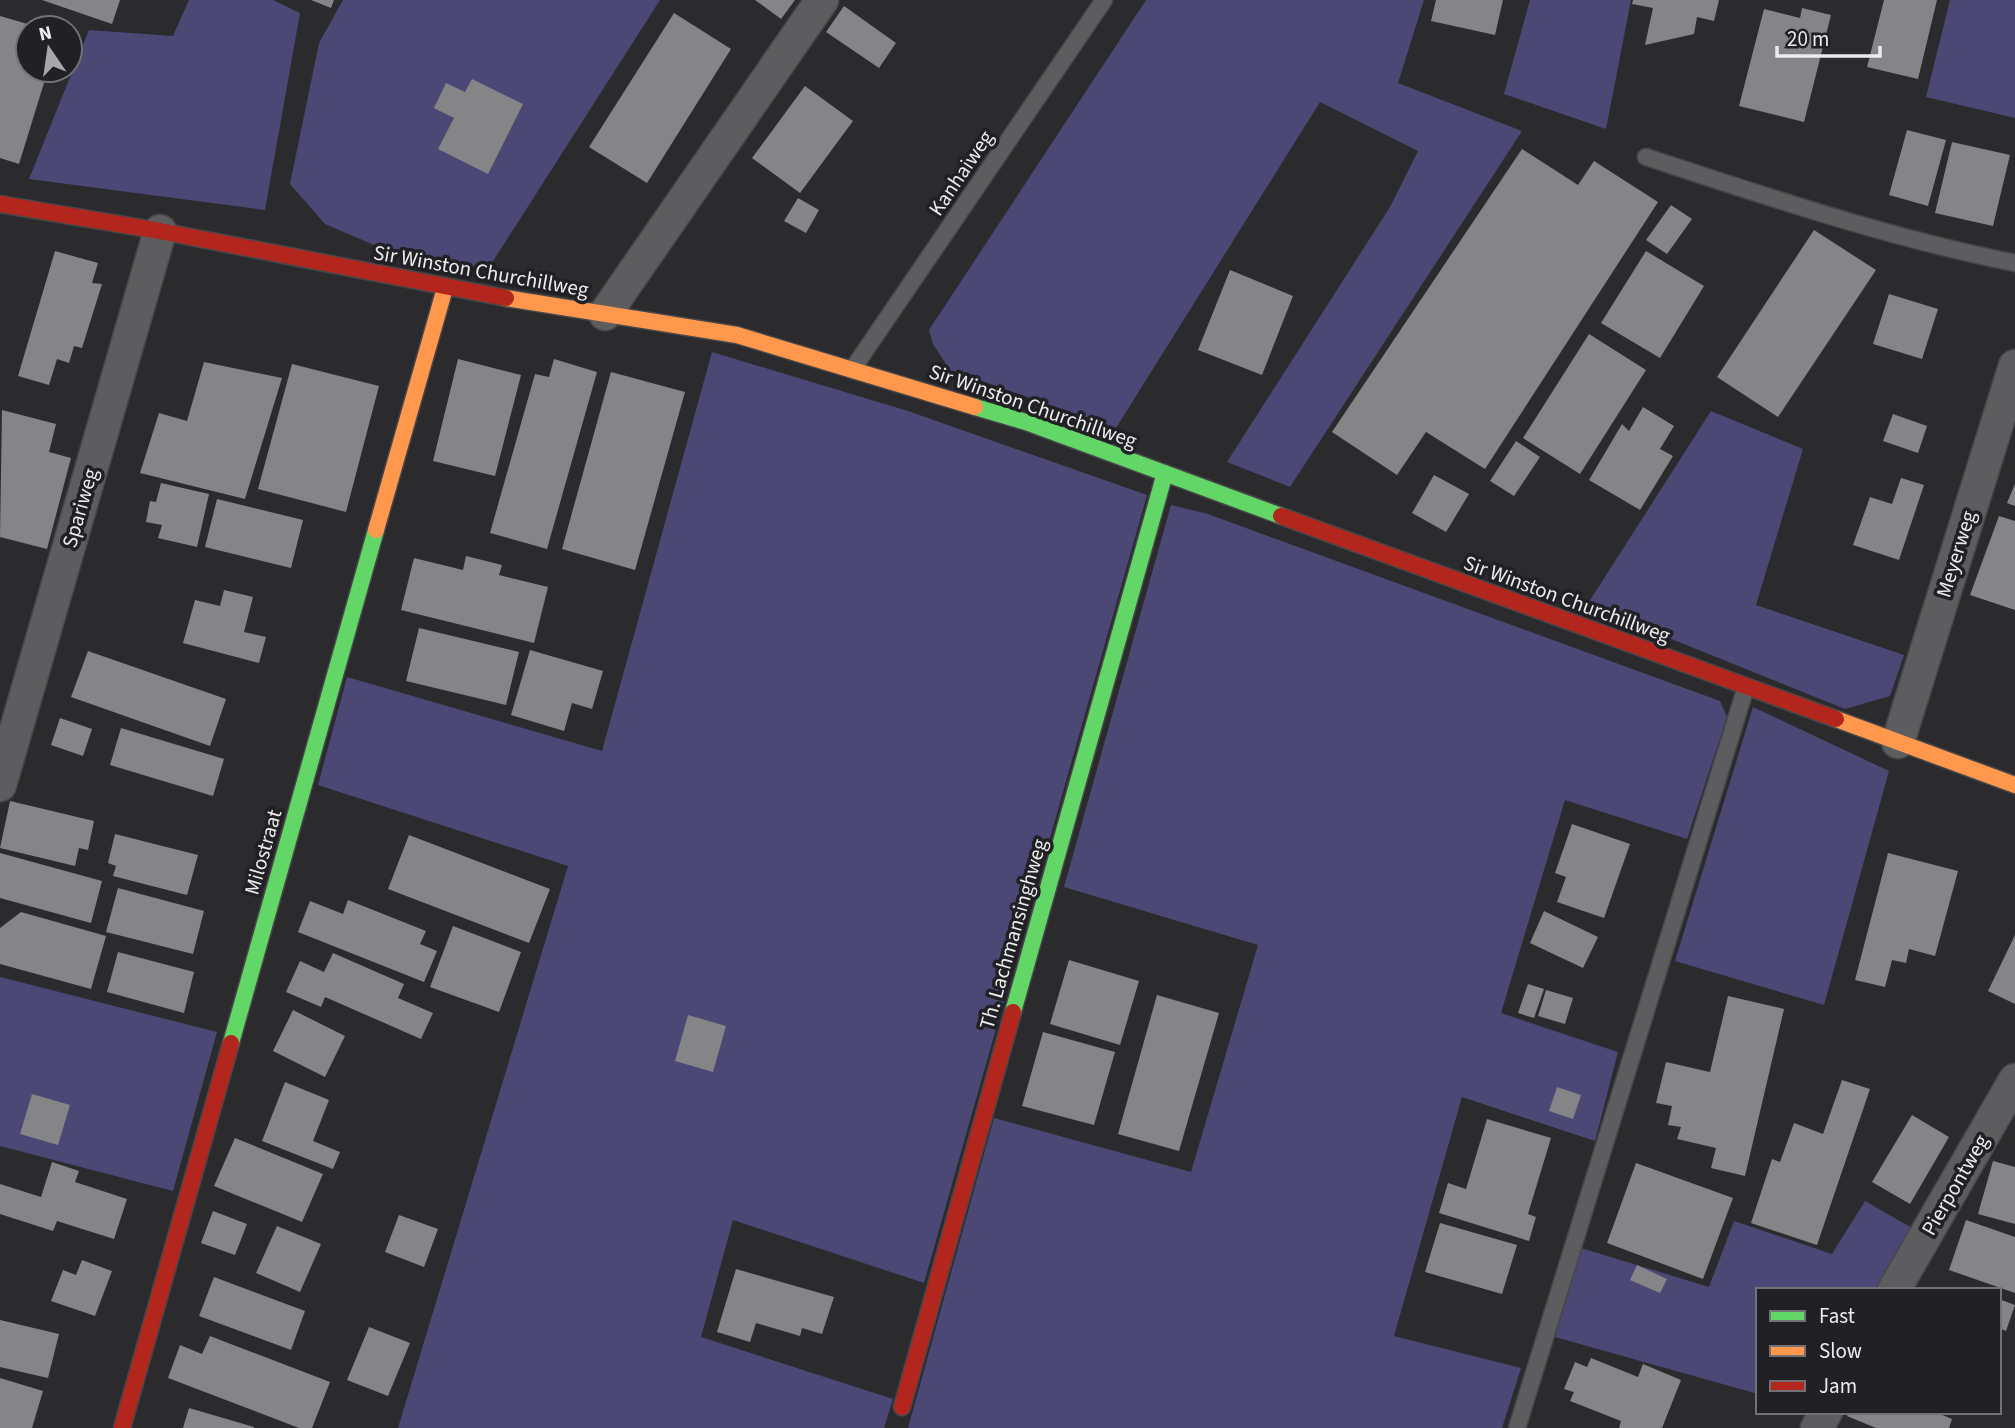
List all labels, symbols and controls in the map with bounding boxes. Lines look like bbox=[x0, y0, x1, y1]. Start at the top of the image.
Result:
north arrow bbox=[14, 14, 84, 84]
scale bar bbox=[1777, 14, 1880, 58]
text: N bbox=[36, 19, 55, 48]
text: 20 m bbox=[1787, 24, 1829, 54]
street label: Kanhaiweg bbox=[921, 124, 1001, 222]
street label: Sir Winston Churchillweg bbox=[371, 237, 591, 305]
street label: Sir Winston Churchillweg bbox=[925, 356, 1141, 456]
street label: Spariweg bbox=[54, 464, 106, 551]
street label: Meyerweg bbox=[1929, 506, 1984, 601]
street label: Sir Winston Churchillweg bbox=[1459, 548, 1675, 650]
street label: Milostraat bbox=[237, 806, 289, 898]
street label: Th. Lachmansinghweg bbox=[971, 835, 1055, 1033]
street label: Pierpontweg bbox=[1914, 1129, 1996, 1241]
legend bbox=[1756, 1288, 2001, 1414]
text: Fast bbox=[1819, 1301, 1855, 1331]
text: Slow bbox=[1819, 1336, 1862, 1366]
text: Jam bbox=[1819, 1371, 1857, 1401]

